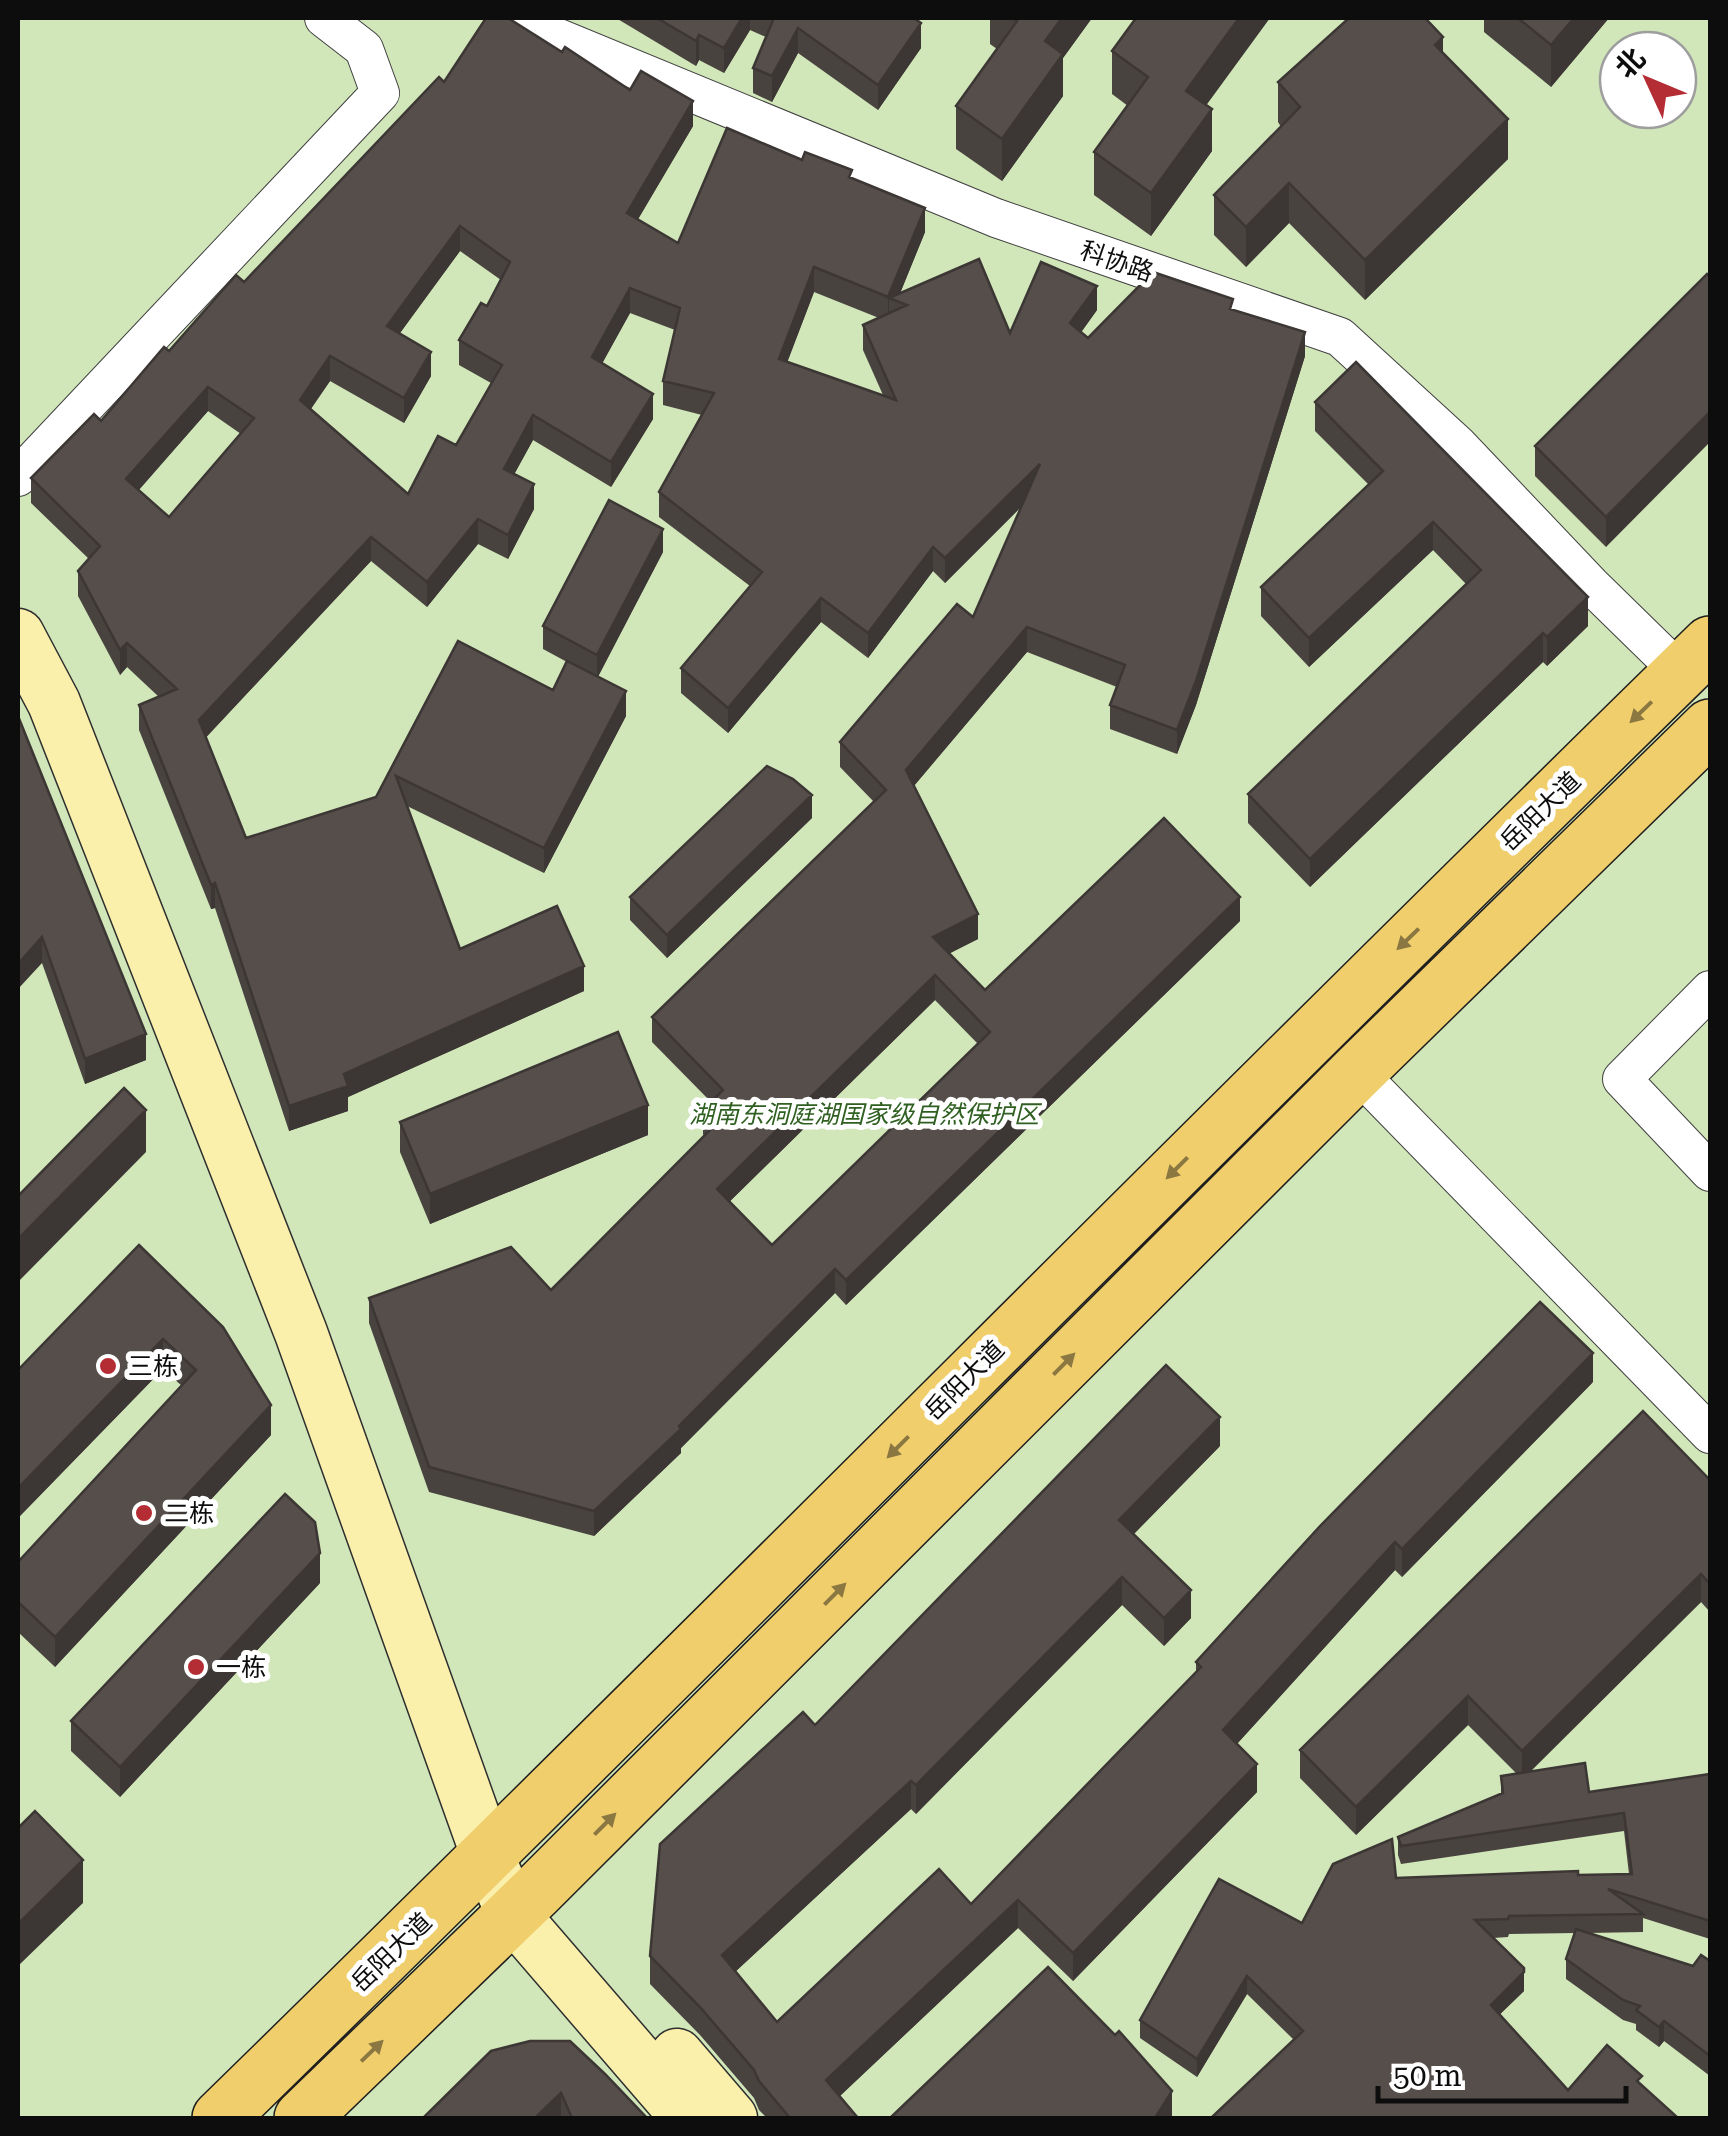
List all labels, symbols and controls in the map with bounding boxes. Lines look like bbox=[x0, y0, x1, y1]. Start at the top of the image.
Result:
north arrow bbox=[1598, 30, 1698, 130]
text: 北 bbox=[1609, 41, 1652, 85]
street label: 科协路 bbox=[1077, 236, 1157, 287]
one-way arrow bbox=[1629, 700, 1653, 724]
street label: 岳阳大道 bbox=[1494, 766, 1586, 857]
one-way arrow bbox=[1396, 927, 1420, 950]
park label: 湖南东洞庭湖国家级自然保护区 bbox=[689, 1100, 1043, 1129]
one-way arrow bbox=[1165, 1156, 1189, 1180]
street label: 岳阳大道 bbox=[919, 1335, 1010, 1426]
place label: 三栋 bbox=[128, 1352, 178, 1381]
one-way arrow bbox=[1052, 1353, 1076, 1376]
marker: 三栋 bbox=[97, 1355, 119, 1377]
one-way arrow bbox=[886, 1435, 910, 1459]
place label: 二栋 bbox=[164, 1499, 214, 1528]
marker: 二栋 bbox=[133, 1502, 155, 1524]
one-way arrow bbox=[822, 1583, 846, 1606]
place label: 一栋 bbox=[216, 1653, 266, 1682]
marker: 一栋 bbox=[185, 1656, 207, 1678]
one-way arrow bbox=[592, 1812, 616, 1836]
street label: 岳阳大道 bbox=[345, 1907, 437, 1998]
one-way arrow bbox=[360, 2040, 384, 2063]
scale bar bbox=[1378, 2041, 1626, 2103]
text: 50 m bbox=[1393, 2058, 1462, 2093]

